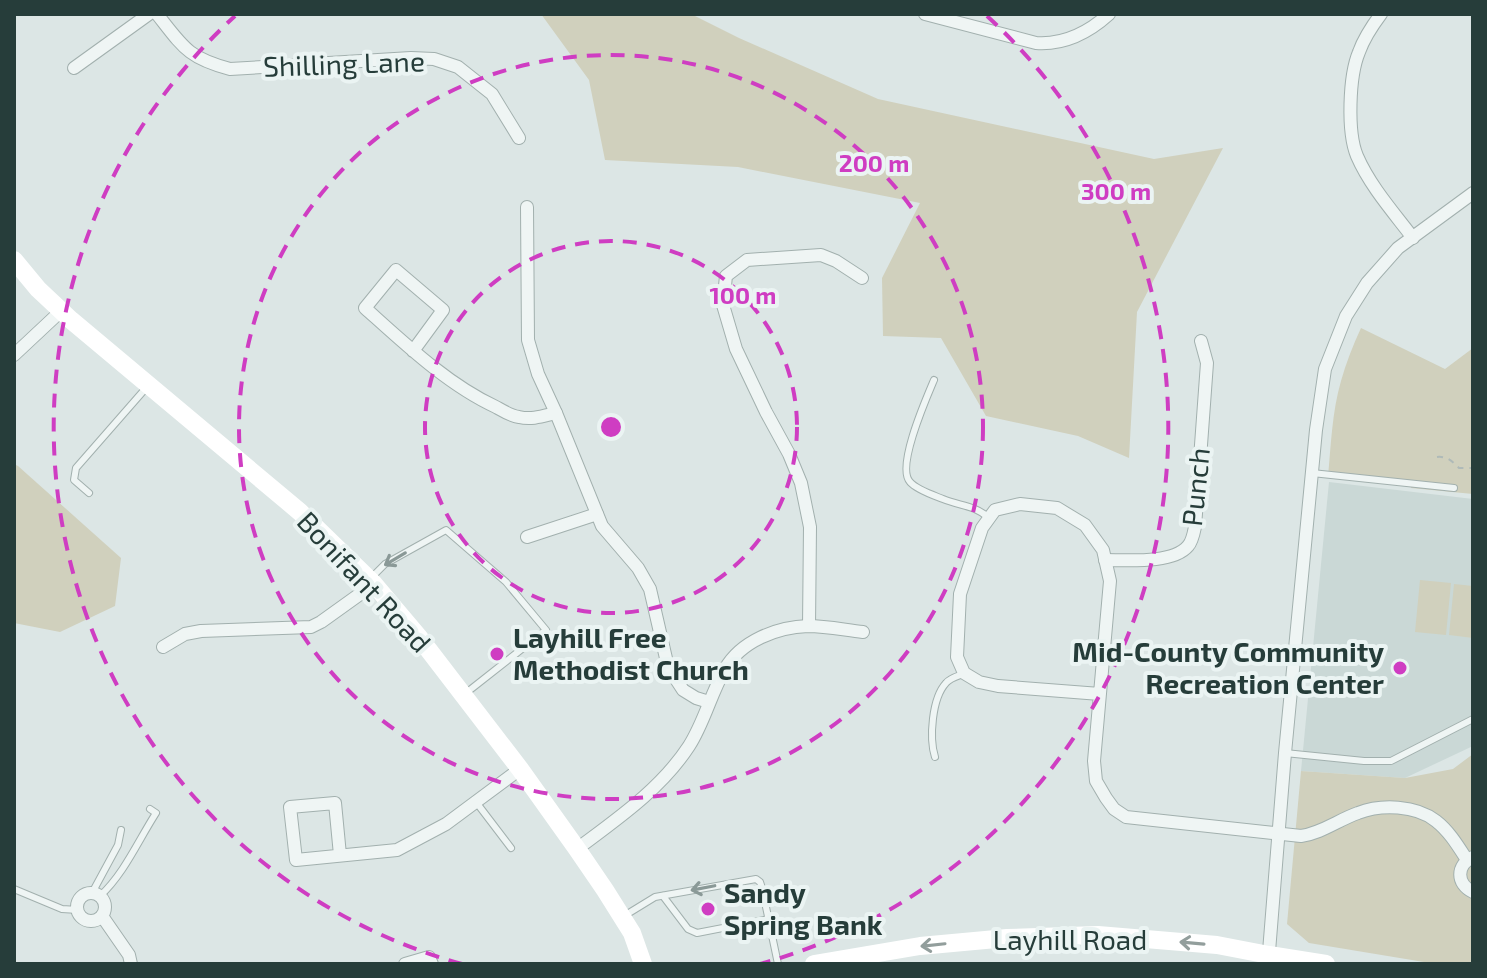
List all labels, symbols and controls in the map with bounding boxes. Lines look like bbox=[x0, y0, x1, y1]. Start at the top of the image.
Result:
street label: Shilling Lane bbox=[263, 43, 425, 83]
text: 200 m bbox=[839, 148, 909, 177]
text: 300 m bbox=[1081, 176, 1151, 205]
text: 100 m bbox=[710, 280, 776, 309]
centre of rings bbox=[597, 413, 625, 441]
street label: Punch bbox=[1174, 446, 1216, 528]
street label: Bonifant Road bbox=[291, 504, 439, 659]
one-way arrow bbox=[384, 551, 407, 567]
place label: Layhill Free Methodist Church bbox=[513, 620, 749, 686]
place label: Mid-County Community Recreation Center bbox=[1072, 634, 1384, 700]
marker: Layhill Free Methodist Church bbox=[488, 645, 506, 663]
marker: Mid-County Community Recreation Center bbox=[1391, 659, 1409, 677]
place label: Sandy Spring Bank bbox=[724, 875, 883, 941]
one-way arrow bbox=[691, 882, 716, 897]
marker: Sandy Spring Bank bbox=[699, 900, 717, 918]
street label: Layhill Road bbox=[993, 922, 1147, 956]
one-way arrow bbox=[1179, 935, 1206, 950]
one-way arrow bbox=[920, 938, 947, 953]

